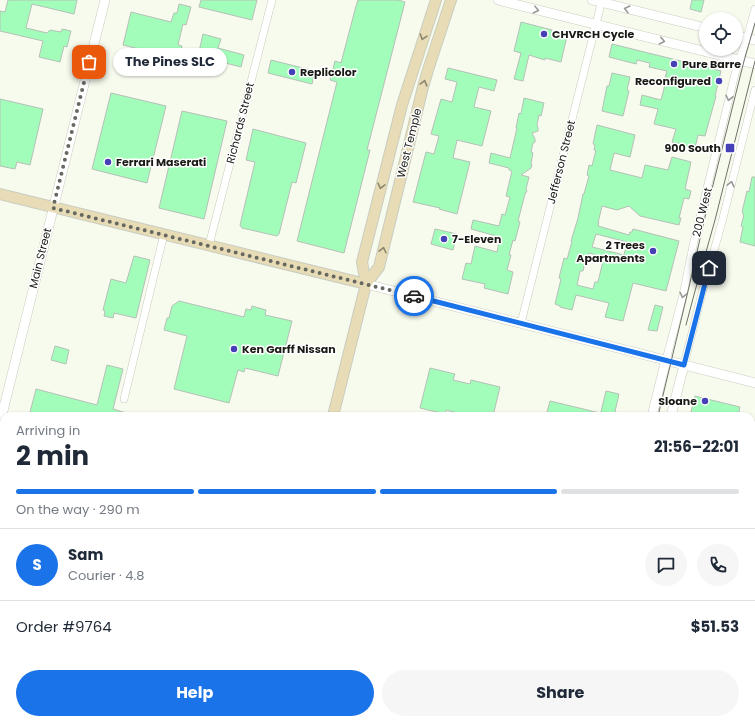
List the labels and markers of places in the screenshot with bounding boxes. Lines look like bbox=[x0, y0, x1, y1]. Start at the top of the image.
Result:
place label: CHVRCH Cycle bbox=[552, 26, 635, 42]
marker: CHVRCH Cycle bbox=[539, 29, 549, 39]
pin bbox=[72, 45, 106, 79]
callout: The Pines SLC bbox=[113, 48, 227, 76]
place label: Pure Barre bbox=[682, 56, 741, 72]
marker: Pure Barre bbox=[669, 59, 679, 69]
place label: Replicolor bbox=[300, 64, 357, 80]
marker: Replicolor bbox=[287, 67, 297, 77]
place label: Reconfigured bbox=[635, 73, 711, 89]
marker: Reconfigured bbox=[714, 76, 724, 86]
place label: 900 South bbox=[664, 140, 721, 156]
marker: 900 South bbox=[724, 142, 736, 154]
place label: Ferrari Maserati bbox=[116, 154, 206, 170]
marker: Ferrari Maserati bbox=[103, 157, 113, 167]
place label: 7-Eleven bbox=[452, 231, 501, 247]
marker: 7-Eleven bbox=[439, 234, 449, 244]
place label: 2 Trees Apartments bbox=[576, 237, 645, 266]
marker: 2 Trees Apartments bbox=[648, 246, 658, 256]
pin bbox=[692, 251, 726, 285]
place label: Ken Garff Nissan bbox=[242, 341, 336, 357]
marker: Ken Garff Nissan bbox=[229, 344, 239, 354]
place label: Sloane bbox=[658, 393, 697, 409]
marker: Sloane bbox=[700, 396, 710, 406]

